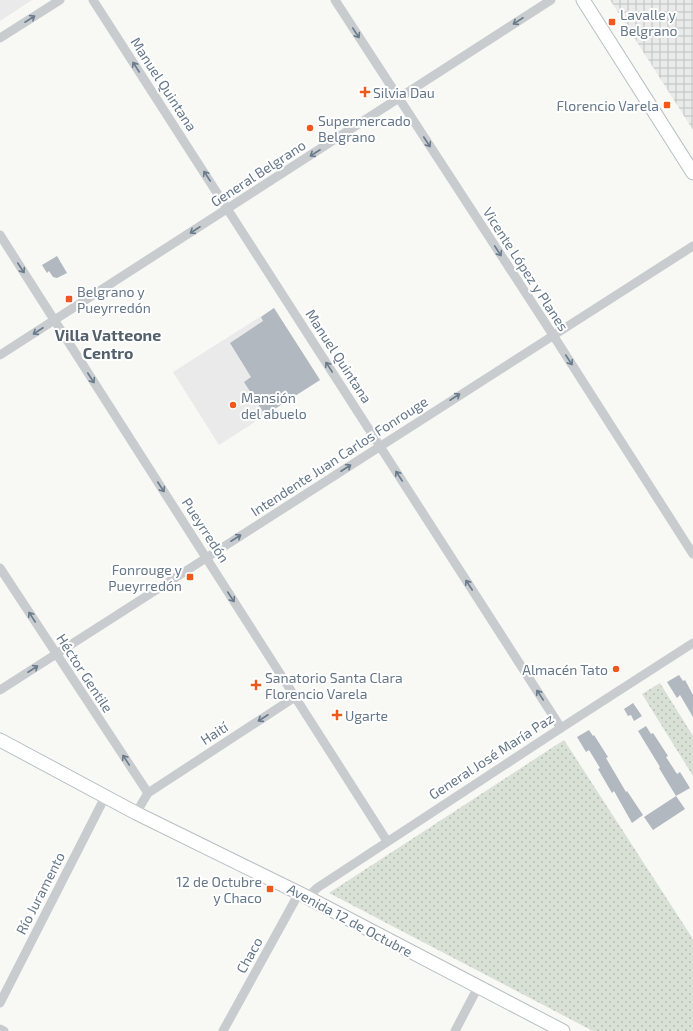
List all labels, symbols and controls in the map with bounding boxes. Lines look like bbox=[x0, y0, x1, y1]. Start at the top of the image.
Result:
place label: Lavalle y Belgrano bbox=[620, 6, 678, 39]
one-way arrow bbox=[24, 15, 35, 23]
one-way arrow bbox=[513, 17, 524, 25]
marker: Lavalle y Belgrano bbox=[607, 17, 617, 27]
one-way arrow bbox=[352, 27, 360, 38]
street label: Manuel Quintana bbox=[127, 34, 201, 134]
one-way arrow bbox=[132, 62, 140, 73]
place label: Silvia Dau bbox=[373, 84, 435, 101]
marker: Silvia Dau bbox=[360, 87, 370, 97]
place label: Florencio Varela bbox=[557, 97, 659, 114]
marker: Florencio Varela bbox=[662, 100, 672, 110]
place label: Supermercado Belgrano bbox=[318, 112, 411, 145]
marker: Supermercado Belgrano bbox=[305, 123, 315, 133]
street label: General Belgrano bbox=[207, 136, 309, 210]
one-way arrow bbox=[423, 136, 431, 148]
one-way arrow bbox=[309, 149, 321, 157]
one-way arrow bbox=[202, 170, 210, 182]
street label: Vicente López y Planes bbox=[480, 204, 572, 334]
one-way arrow bbox=[190, 226, 201, 234]
one-way arrow bbox=[494, 245, 502, 256]
one-way arrow bbox=[17, 262, 25, 273]
place label: Belgrano y Pueyrredón bbox=[77, 283, 151, 316]
marker: Belgrano y Pueyrredón bbox=[64, 294, 74, 304]
street label: Manuel Quintana bbox=[302, 306, 376, 406]
district label: Villa Vatteone Centro bbox=[55, 325, 161, 362]
one-way arrow bbox=[32, 327, 44, 335]
one-way arrow bbox=[565, 354, 573, 365]
one-way arrow bbox=[324, 361, 332, 373]
one-way arrow bbox=[87, 372, 95, 383]
place label: Mansión del abuelo bbox=[241, 389, 307, 422]
street label: Intendente Juan Carlos Fonrouge bbox=[247, 392, 431, 520]
one-way arrow bbox=[449, 393, 461, 401]
marker: Mansión del abuelo bbox=[228, 400, 238, 410]
one-way arrow bbox=[340, 463, 352, 471]
one-way arrow bbox=[395, 471, 403, 482]
one-way arrow bbox=[157, 481, 165, 492]
street label: Pueyrredón bbox=[179, 494, 233, 566]
one-way arrow bbox=[230, 534, 241, 542]
place label: Fonrouge y Pueyrredón bbox=[108, 561, 183, 594]
marker: Fonrouge y Pueyrredón bbox=[185, 572, 195, 582]
one-way arrow bbox=[465, 580, 473, 591]
one-way arrow bbox=[227, 591, 235, 602]
one-way arrow bbox=[28, 611, 36, 622]
street label: Héctor Gentile bbox=[53, 630, 117, 716]
place label: Almacén Tato bbox=[522, 661, 608, 678]
marker: Almacén Tato bbox=[611, 664, 621, 674]
one-way arrow bbox=[27, 665, 38, 673]
place label: Sanatorio Santa Clara Florencio Varela bbox=[265, 669, 403, 702]
marker: Sanatorio Santa Clara Florencio Varela bbox=[250, 679, 262, 691]
one-way arrow bbox=[535, 689, 543, 701]
place label: Ugarte bbox=[345, 707, 388, 724]
street label: General José María Paz bbox=[425, 709, 557, 803]
marker: Ugarte bbox=[332, 710, 342, 720]
one-way arrow bbox=[257, 714, 268, 722]
street label: Haití bbox=[197, 718, 231, 748]
one-way arrow bbox=[122, 755, 130, 766]
street label: Río Juramento bbox=[12, 849, 68, 937]
place label: 12 de Octubre y Chaco bbox=[176, 873, 262, 906]
street label: Avenida 12 de Octubre bbox=[284, 880, 416, 960]
marker: 12 de Octubre y Chaco bbox=[265, 884, 275, 894]
street label: Chaco bbox=[232, 934, 266, 976]

